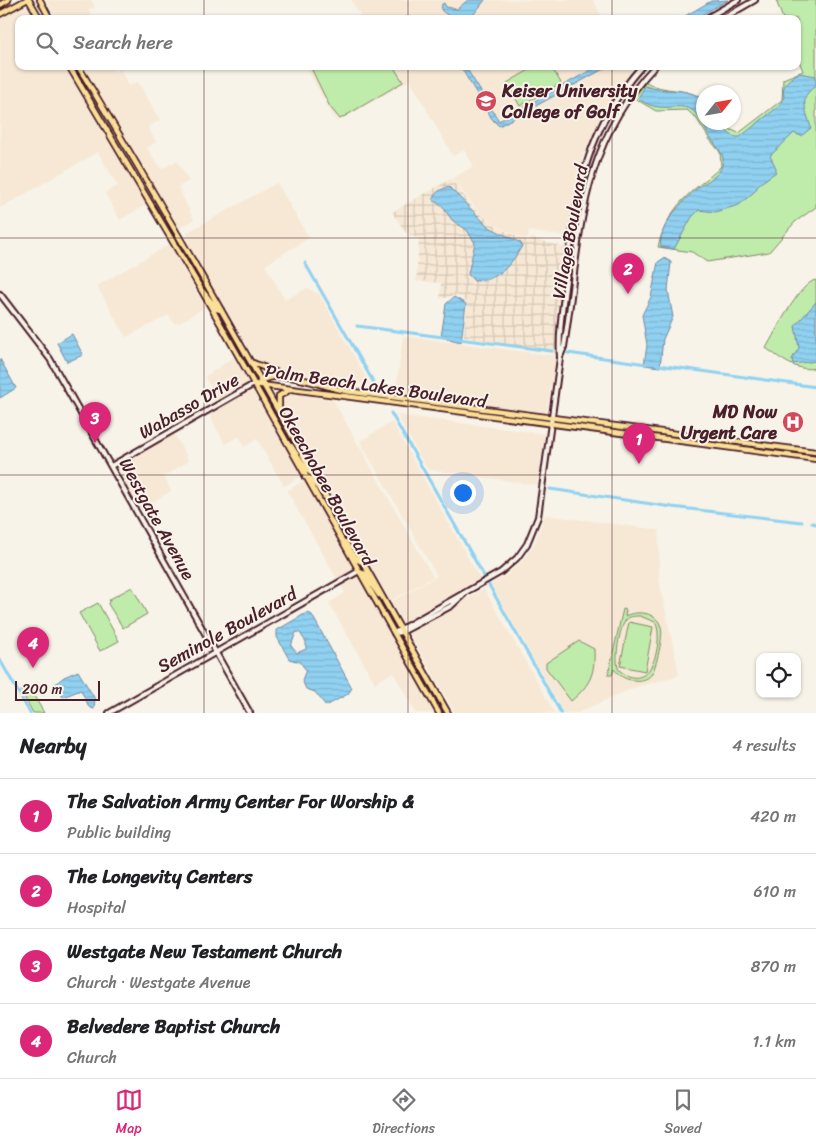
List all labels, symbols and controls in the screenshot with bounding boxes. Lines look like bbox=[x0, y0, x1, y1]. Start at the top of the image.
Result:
search box bbox=[15, 15, 801, 70]
text: Search here bbox=[73, 26, 173, 59]
icon: search bbox=[33, 29, 61, 57]
place label: Keiser University College of Golf bbox=[501, 75, 638, 128]
north arrow bbox=[696, 85, 741, 130]
school or university icon: Keiser University College of Golf bbox=[474, 89, 498, 113]
street label: Village Boulevard bbox=[542, 161, 598, 302]
pin: 2 bbox=[612, 253, 644, 294]
street label: Palm Beach Lakes Boulevard bbox=[263, 355, 490, 418]
street label: Wabasso Drive bbox=[133, 364, 245, 448]
place label: MD Now Urgent Care bbox=[681, 396, 778, 449]
street label: Okeechobee Boulevard bbox=[270, 400, 385, 573]
pin: 3 bbox=[79, 402, 111, 443]
hospital icon: MD Now Urgent Care bbox=[781, 410, 805, 434]
pin: 1 bbox=[623, 423, 655, 464]
street label: Westgate Avenue bbox=[110, 452, 204, 587]
your location bbox=[450, 480, 476, 506]
street label: Seminole Boulevard bbox=[151, 578, 304, 682]
pin: 4 bbox=[17, 627, 49, 668]
map controls bbox=[756, 653, 801, 698]
button: locate bbox=[756, 653, 801, 698]
text: 200 m bbox=[22, 677, 62, 702]
scale bar bbox=[15, 678, 100, 701]
text: Nearby bbox=[20, 727, 86, 765]
text: 4 results bbox=[732, 731, 796, 760]
text: The Salvation Army Center For Worship & bbox=[67, 785, 414, 818]
text: 1 bbox=[33, 802, 39, 831]
text: 420 m bbox=[750, 802, 796, 831]
text: Public building bbox=[67, 818, 171, 847]
text: The Longevity Centers bbox=[67, 860, 253, 893]
text: 2 bbox=[31, 877, 41, 906]
text: 610 m bbox=[753, 877, 796, 906]
text: Hospital bbox=[67, 893, 126, 922]
text: Westgate New Testament Church bbox=[67, 935, 342, 968]
text: 3 bbox=[32, 952, 40, 981]
text: 870 m bbox=[751, 952, 796, 981]
text: Church · Westgate Avenue bbox=[67, 968, 251, 997]
text: Belvedere Baptist Church bbox=[67, 1010, 280, 1043]
text: 4 bbox=[31, 1027, 41, 1056]
text: 1.1 km bbox=[752, 1027, 796, 1056]
text: Church bbox=[67, 1043, 117, 1072]
tab: Map bbox=[115, 1086, 143, 1141]
tab: Directions bbox=[372, 1086, 435, 1141]
tab: Saved bbox=[664, 1086, 701, 1141]

